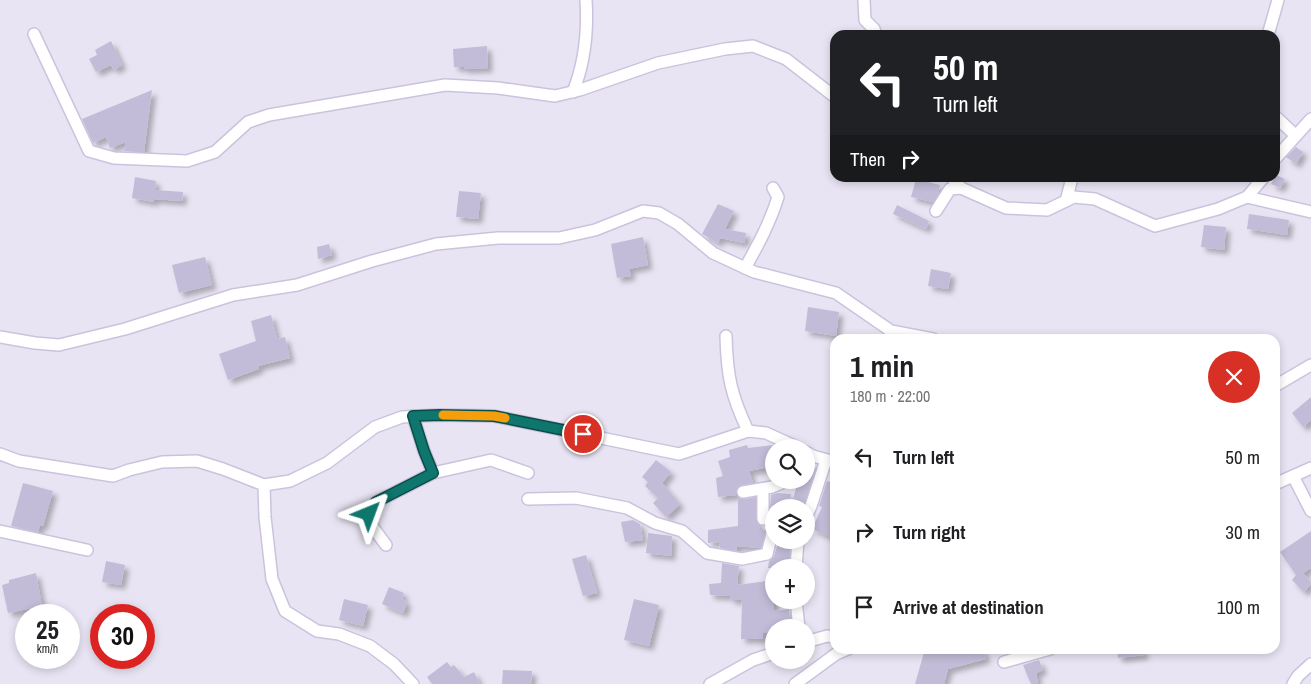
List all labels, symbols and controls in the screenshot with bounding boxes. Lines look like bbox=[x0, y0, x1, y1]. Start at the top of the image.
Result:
text: 50 m bbox=[933, 44, 998, 91]
icon: left bbox=[850, 50, 915, 115]
text: Turn left bbox=[933, 89, 998, 119]
icon: right bbox=[896, 145, 924, 173]
text: Then bbox=[850, 146, 886, 172]
text: 1 min bbox=[850, 346, 914, 386]
button: close bbox=[1208, 351, 1260, 403]
text: 180 m · 22:00 bbox=[850, 385, 930, 407]
pin bbox=[562, 413, 604, 455]
icon: arrive bbox=[569, 420, 597, 448]
map controls bbox=[765, 439, 815, 669]
button: search bbox=[765, 439, 815, 489]
icon: left bbox=[850, 443, 878, 471]
text: Turn left bbox=[893, 444, 954, 470]
text: 50 m bbox=[1225, 444, 1260, 470]
position arrow bbox=[342, 487, 394, 539]
button: layers bbox=[765, 499, 815, 549]
icon: right bbox=[850, 518, 878, 546]
text: Turn right bbox=[893, 519, 965, 545]
text: 30 m bbox=[1225, 519, 1260, 545]
button: + bbox=[765, 559, 815, 609]
icon: arrive bbox=[850, 593, 878, 621]
text: Arrive at destination bbox=[893, 594, 1044, 620]
text: 100 m bbox=[1217, 594, 1260, 620]
speed limit sign: 30 bbox=[90, 604, 155, 669]
text: 25 bbox=[36, 613, 59, 647]
button: − bbox=[765, 619, 815, 669]
text: km/h bbox=[37, 641, 58, 657]

